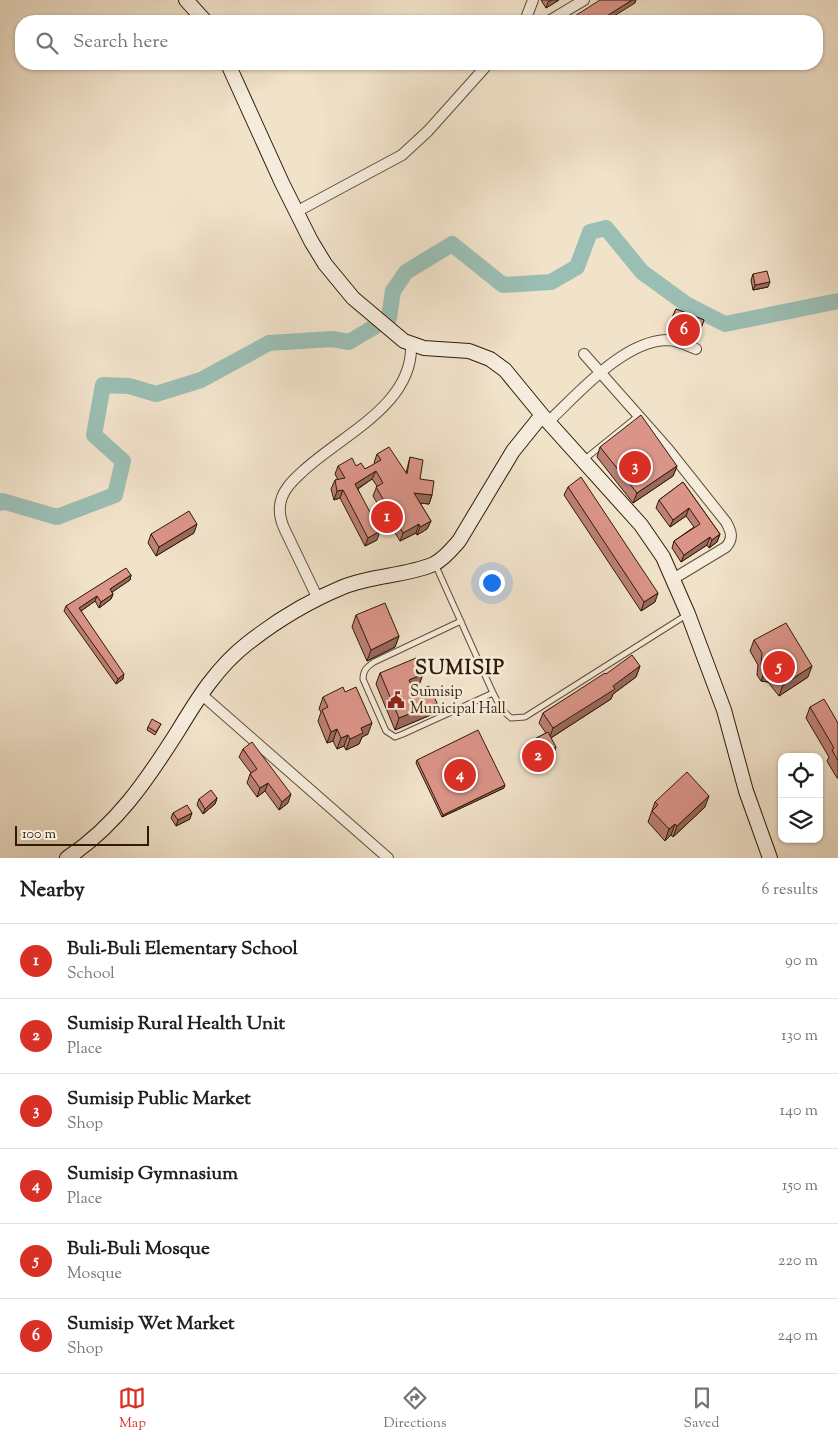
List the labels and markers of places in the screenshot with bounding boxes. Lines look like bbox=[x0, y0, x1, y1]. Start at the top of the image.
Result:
pin: 6 bbox=[668, 311, 700, 349]
pin: 3 bbox=[619, 448, 651, 486]
pin: 1 bbox=[371, 498, 403, 536]
pin: 5 bbox=[763, 648, 795, 686]
place label: Sumisip Municipal Hall bbox=[410, 682, 506, 720]
public building icon: Sumisip Municipal Hall bbox=[386, 690, 406, 710]
pin: 2 bbox=[522, 737, 554, 775]
pin: 4 bbox=[444, 756, 476, 794]

